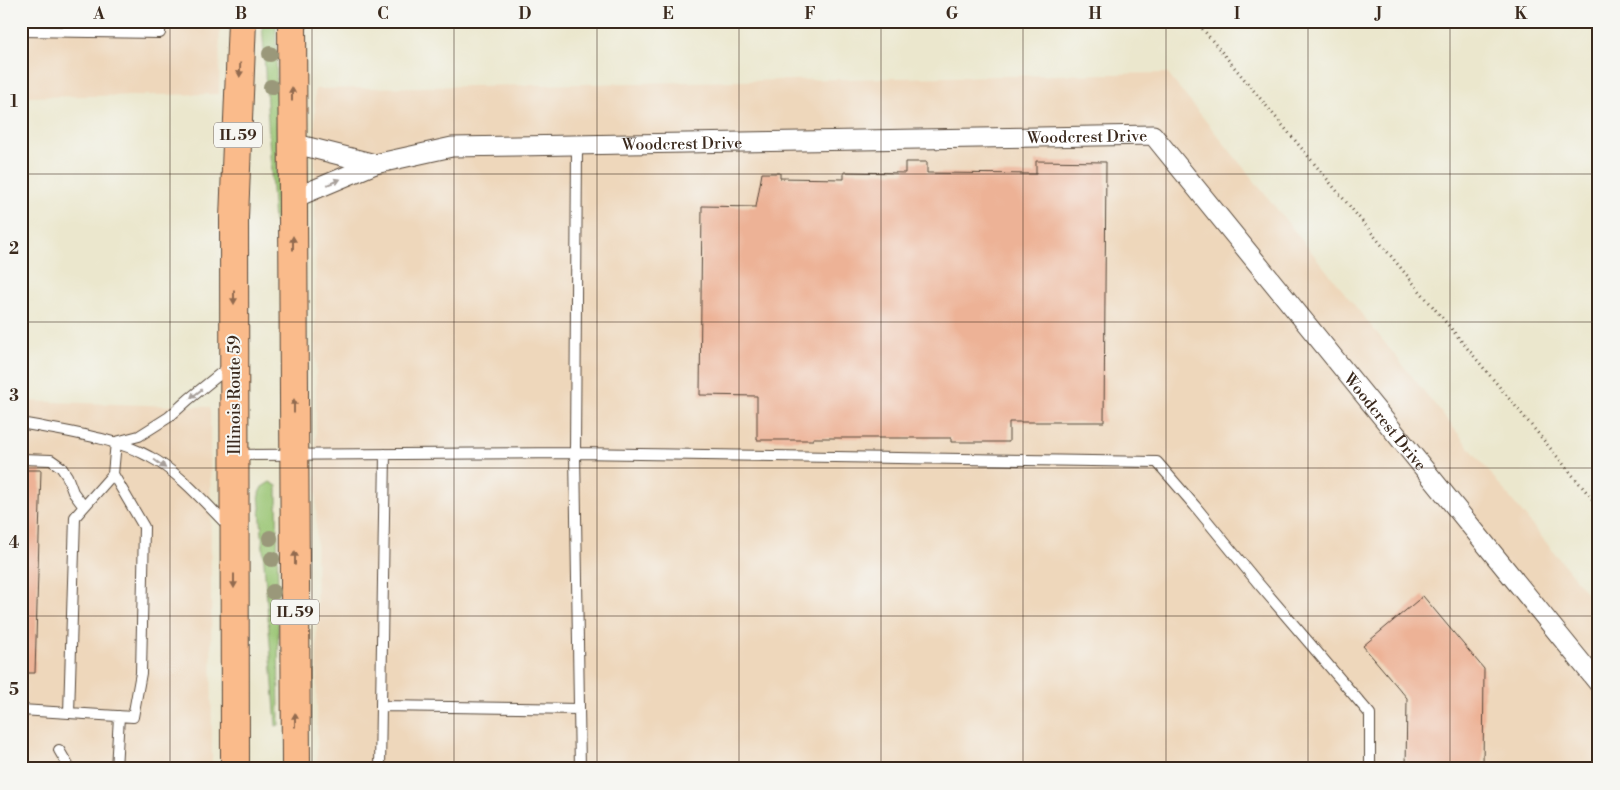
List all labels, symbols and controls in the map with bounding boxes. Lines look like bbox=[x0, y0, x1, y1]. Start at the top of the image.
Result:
text: A bbox=[92, 4, 105, 24]
text: B bbox=[235, 4, 247, 24]
text: C bbox=[377, 4, 389, 24]
text: D bbox=[519, 4, 532, 24]
text: E bbox=[662, 4, 674, 24]
text: F bbox=[804, 4, 816, 24]
text: G bbox=[946, 4, 959, 24]
text: H bbox=[1088, 4, 1102, 24]
text: I bbox=[1234, 4, 1240, 24]
text: J bbox=[1374, 4, 1382, 24]
text: K bbox=[1515, 4, 1529, 24]
one-way arrow bbox=[236, 62, 244, 78]
one-way arrow bbox=[288, 86, 296, 102]
text: 1 bbox=[10, 92, 18, 112]
road number: IL 59 bbox=[214, 122, 262, 148]
street label: Woodcrest Drive bbox=[1026, 126, 1147, 148]
street label: Woodcrest Drive bbox=[621, 133, 742, 155]
one-way arrow bbox=[327, 177, 341, 185]
one-way arrow bbox=[289, 235, 297, 251]
text: 2 bbox=[9, 239, 19, 259]
one-way arrow bbox=[230, 289, 238, 305]
street label: Illinois Route 59 bbox=[225, 335, 245, 455]
street label: Woodcrest Drive bbox=[1339, 368, 1431, 475]
text: 3 bbox=[9, 386, 19, 406]
one-way arrow bbox=[189, 388, 202, 399]
one-way arrow bbox=[290, 398, 298, 414]
one-way arrow bbox=[153, 458, 166, 469]
text: 4 bbox=[9, 533, 20, 553]
one-way arrow bbox=[290, 549, 298, 565]
one-way arrow bbox=[230, 573, 238, 589]
road number: IL 59 bbox=[271, 600, 319, 624]
text: 5 bbox=[9, 680, 19, 700]
one-way arrow bbox=[291, 712, 299, 728]

